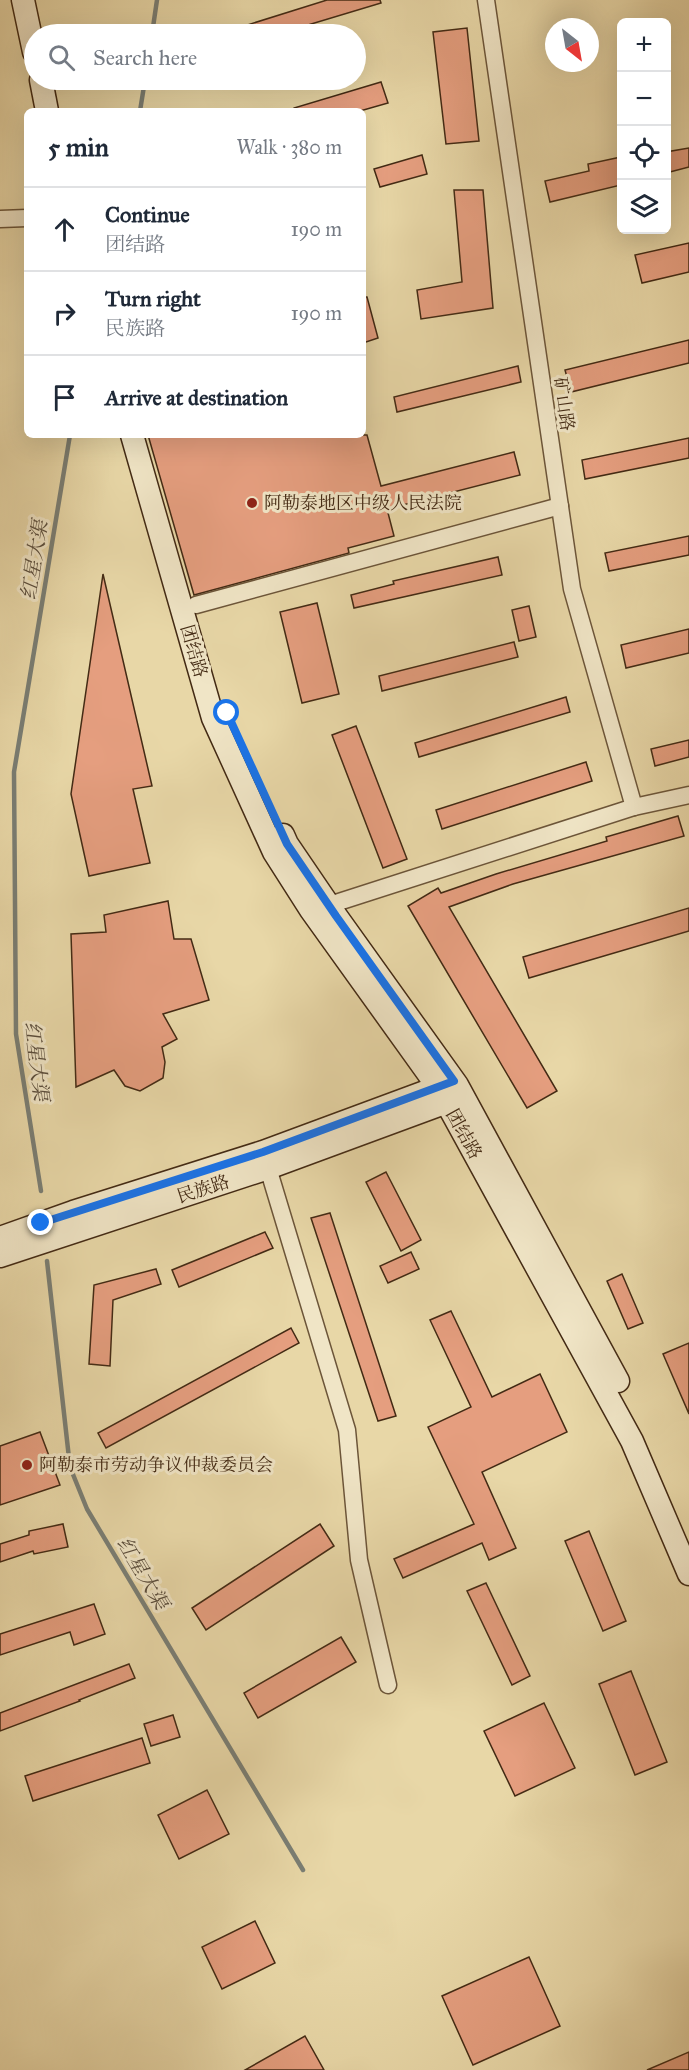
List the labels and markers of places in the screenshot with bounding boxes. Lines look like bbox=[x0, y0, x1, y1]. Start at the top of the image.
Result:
place label: 阿勒泰地区中级人民法院 bbox=[264, 492, 462, 514]
marker: 阿勒泰地区中级人民法院 bbox=[245, 496, 259, 510]
place label: 阿勒泰市劳动争议仲裁委员会 bbox=[39, 1454, 273, 1476]
marker: 阿勒泰市劳动争议仲裁委员会 bbox=[20, 1458, 34, 1472]

